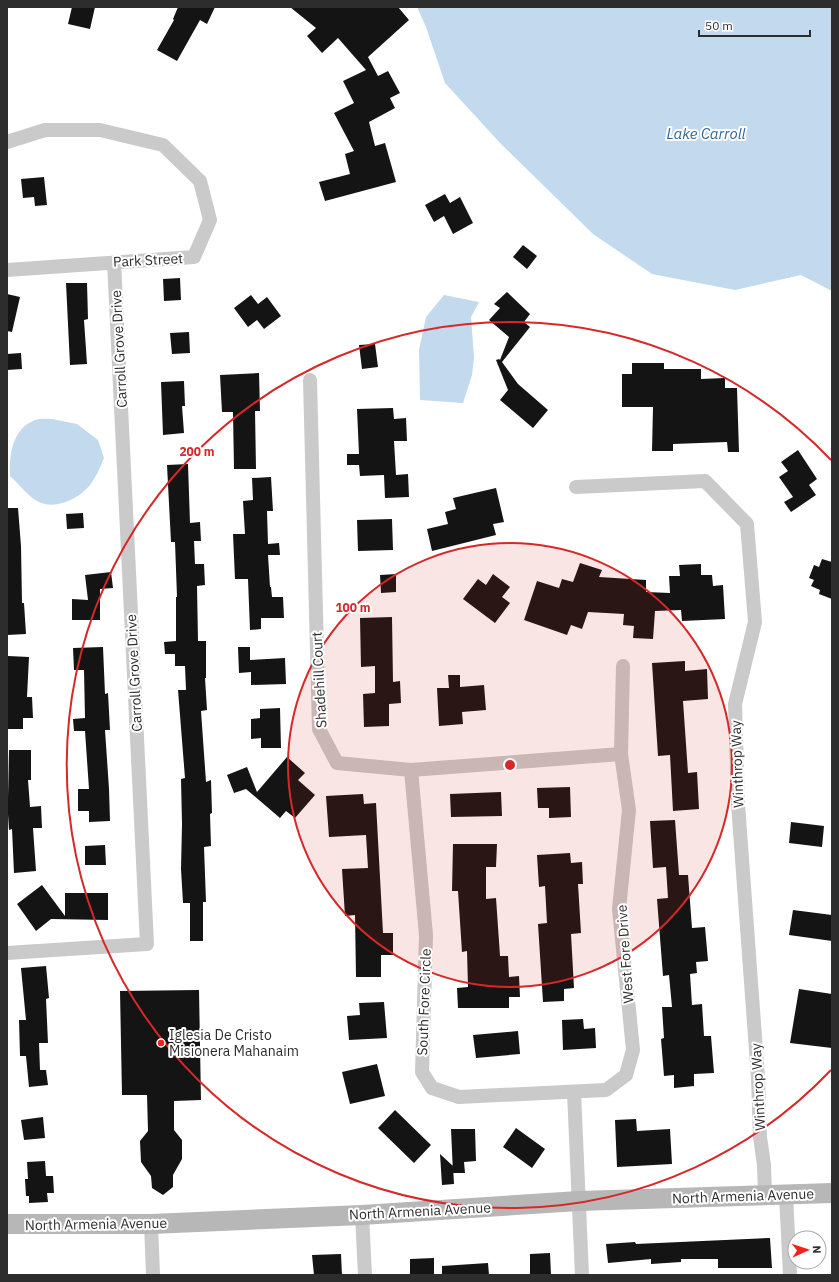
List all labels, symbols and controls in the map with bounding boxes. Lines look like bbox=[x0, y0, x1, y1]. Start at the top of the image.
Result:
scale bar bbox=[699, 12, 810, 38]
text: 50 m bbox=[705, 18, 733, 33]
water label: Lake Carroll bbox=[666, 124, 746, 143]
street label: Park Street bbox=[113, 249, 184, 271]
street label: Carroll Grove Drive bbox=[107, 289, 131, 408]
text: 200 m bbox=[179, 444, 215, 459]
text: 100 m bbox=[335, 600, 371, 615]
street label: Carroll Grove Drive bbox=[122, 613, 146, 732]
street label: Shadehill Court bbox=[307, 631, 331, 729]
street label: Winthrop Way bbox=[726, 720, 748, 808]
centre of rings bbox=[503, 758, 517, 772]
street label: West Fore Drive bbox=[613, 904, 637, 1004]
street label: South Fore Circle bbox=[413, 948, 435, 1056]
place label: Iglesia De Cristo Misionera Mahanaim bbox=[169, 1026, 299, 1060]
marker: Iglesia De Cristo Misionera Mahanaim bbox=[156, 1038, 166, 1048]
street label: Winthrop Way bbox=[747, 1043, 769, 1131]
street label: North Armenia Avenue bbox=[672, 1185, 815, 1207]
street label: North Armenia Avenue bbox=[349, 1198, 492, 1224]
street label: North Armenia Avenue bbox=[25, 1214, 168, 1234]
north arrow bbox=[787, 1230, 827, 1270]
text: N bbox=[810, 1245, 824, 1254]

